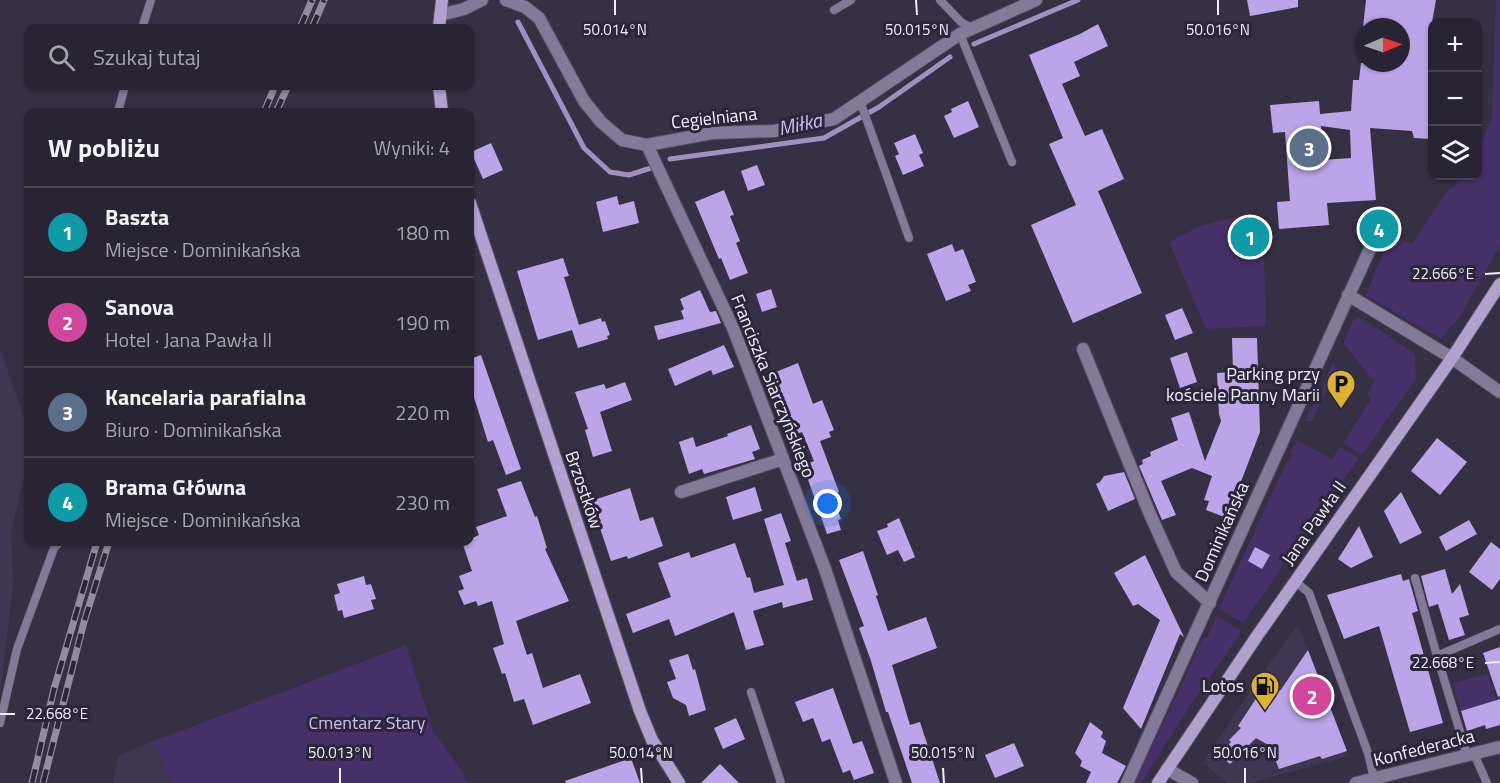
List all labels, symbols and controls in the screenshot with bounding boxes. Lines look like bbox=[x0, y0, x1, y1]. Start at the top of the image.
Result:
text: 50.014°N bbox=[583, 18, 647, 41]
text: 50.015°N bbox=[885, 18, 949, 41]
text: 50.016°N bbox=[1186, 18, 1250, 41]
north arrow bbox=[1356, 18, 1410, 72]
map controls bbox=[1428, 18, 1482, 180]
button: + bbox=[1428, 18, 1482, 72]
search box bbox=[24, 24, 474, 90]
text: Szukaj tutaj bbox=[93, 40, 201, 74]
icon: search bbox=[45, 41, 78, 74]
button: − bbox=[1428, 72, 1482, 126]
street label: Cegielniana bbox=[670, 100, 758, 135]
water label: Miłka bbox=[775, 104, 825, 143]
pin: 3 bbox=[1290, 126, 1328, 170]
button: layers bbox=[1428, 126, 1482, 180]
text: W pobliżu bbox=[48, 128, 160, 167]
text: Wyniki: 4 bbox=[374, 132, 450, 163]
text: Baszta bbox=[105, 200, 169, 234]
pin: 4 bbox=[1360, 206, 1398, 252]
pin: 1 bbox=[1230, 214, 1270, 260]
text: 1 bbox=[62, 217, 73, 248]
text: 180 m bbox=[395, 217, 450, 248]
text: Miejsce · Dominikańska bbox=[105, 234, 301, 265]
text: 22.666°E bbox=[1412, 262, 1474, 285]
text: Sanova bbox=[105, 290, 174, 324]
street label: Franciszka Siarczyńskiego bbox=[724, 290, 823, 482]
text: 2 bbox=[62, 307, 73, 338]
text: 190 m bbox=[395, 307, 450, 338]
text: Hotel · Jana Pawła II bbox=[105, 324, 272, 355]
place label: Parking przy kościele Panny Marii bbox=[1166, 360, 1320, 408]
parking icon: Parking przy kościele Panny Marii bbox=[1325, 368, 1357, 410]
text: Kancelaria parafialna bbox=[105, 380, 306, 414]
text: 3 bbox=[62, 397, 73, 428]
text: 220 m bbox=[395, 397, 450, 428]
text: Biuro · Dominikańska bbox=[105, 414, 282, 445]
street label: Brzostków bbox=[558, 447, 611, 533]
text: Brama Główna bbox=[105, 470, 246, 504]
street label: Jana Pawła II bbox=[1275, 475, 1353, 570]
street label: Dominikańska bbox=[1187, 477, 1256, 586]
text: 4 bbox=[62, 487, 73, 518]
text: 230 m bbox=[395, 487, 450, 518]
your location bbox=[813, 489, 842, 518]
text: Miejsce · Dominikańska bbox=[105, 504, 301, 535]
text: 22.668°E bbox=[1412, 651, 1474, 674]
fuel station icon: Lotos bbox=[1249, 670, 1281, 712]
place label: Lotos bbox=[1202, 672, 1244, 699]
pin: 2 bbox=[1292, 674, 1332, 718]
text: 22.668°E bbox=[26, 702, 88, 725]
park label: Cmentarz Stary bbox=[308, 709, 426, 736]
street label: Konfederacka bbox=[1370, 722, 1477, 773]
text: 50.013°N bbox=[308, 741, 372, 764]
text: 50.014°N bbox=[609, 741, 673, 764]
text: 50.015°N bbox=[911, 741, 975, 764]
text: 50.016°N bbox=[1213, 741, 1277, 764]

